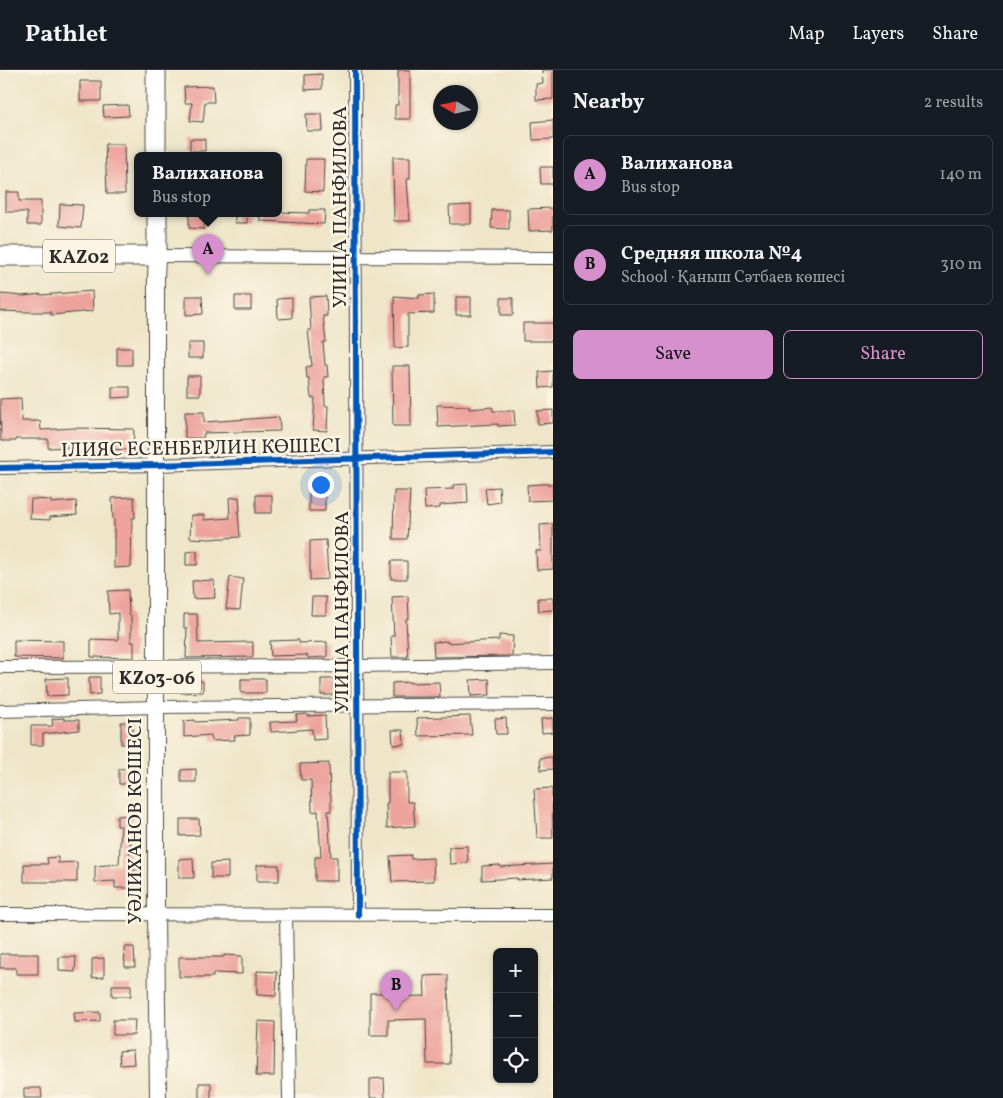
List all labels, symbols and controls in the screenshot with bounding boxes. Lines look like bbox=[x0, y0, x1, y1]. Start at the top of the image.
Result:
text: Pathlet bbox=[25, 18, 107, 52]
text: Map bbox=[788, 22, 824, 47]
text: Layers bbox=[852, 22, 904, 47]
text: Share bbox=[932, 22, 978, 47]
north arrow bbox=[433, 85, 478, 130]
text: Nearby bbox=[573, 88, 644, 117]
text: 2 results bbox=[924, 92, 983, 114]
street label: УЛИЦА ПАНФИЛОВА bbox=[327, 106, 355, 308]
text: Валиханова bbox=[621, 151, 733, 177]
popup bbox=[134, 152, 282, 217]
text: Валиханова bbox=[152, 161, 264, 187]
text: A bbox=[584, 164, 596, 186]
text: 140 m bbox=[940, 164, 982, 186]
text: Bus stop bbox=[621, 177, 680, 199]
text: Bus stop bbox=[152, 187, 211, 209]
pin: A bbox=[192, 234, 224, 275]
road number: KАZ02 bbox=[43, 240, 115, 272]
text: Средняя школа №4 bbox=[621, 241, 802, 267]
text: B bbox=[585, 254, 595, 276]
text: 310 m bbox=[941, 254, 982, 276]
text: School · Қаныш Сәтбаев көшесі bbox=[621, 267, 845, 289]
button: Save bbox=[573, 330, 773, 379]
button: Share bbox=[783, 330, 983, 379]
street label: ІЛИЯС ЕСЕНБЕРЛИН КӨШЕСІ bbox=[61, 433, 341, 465]
your location bbox=[308, 472, 334, 498]
street label: УЛИЦА ПАНФИЛОВА bbox=[329, 511, 357, 713]
road number: KZ03-06 bbox=[113, 660, 201, 694]
street label: УӘЛИХАНОВ КӨШЕСІ bbox=[122, 718, 150, 924]
map controls bbox=[493, 948, 538, 1083]
button: + bbox=[493, 948, 538, 993]
pin: B bbox=[380, 970, 412, 1011]
button: − bbox=[493, 993, 538, 1038]
button: locate bbox=[493, 1038, 538, 1083]

